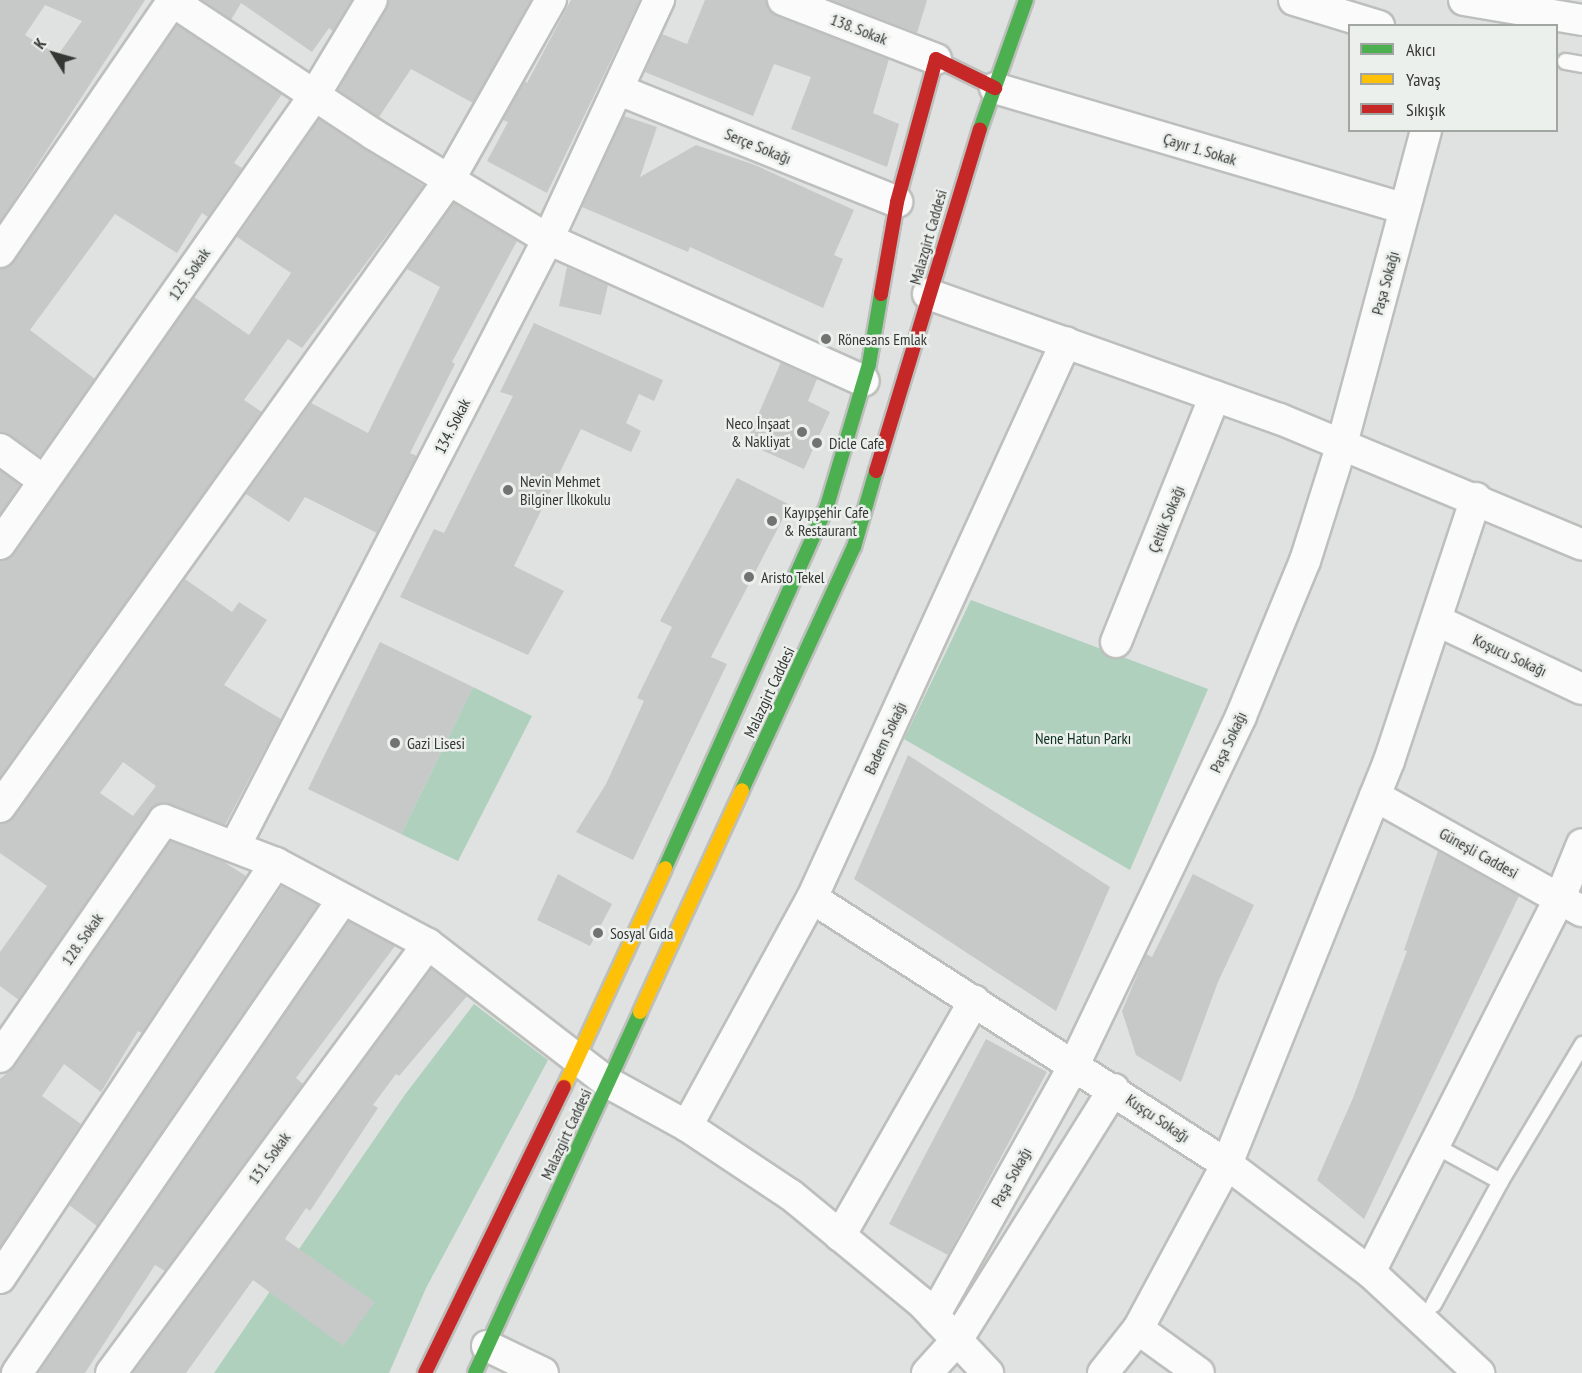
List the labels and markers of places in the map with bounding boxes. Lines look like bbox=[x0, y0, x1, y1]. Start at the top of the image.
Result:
place label: Rönesans Emlak bbox=[838, 329, 927, 349]
marker: Rönesans Emlak bbox=[819, 332, 833, 346]
place label: Neco İnşaat & Nakliyat bbox=[726, 413, 790, 451]
marker: Neco İnşaat & Nakliyat bbox=[795, 425, 809, 439]
place label: Dicle Cafe bbox=[829, 433, 884, 453]
marker: Dicle Cafe bbox=[810, 436, 824, 450]
place label: Nevin Mehmet Bilginer İlkokulu bbox=[520, 471, 611, 509]
marker: Nevin Mehmet Bilginer İlkokulu bbox=[501, 483, 515, 497]
place label: Kayıpşehir Cafe & Restaurant bbox=[784, 502, 869, 540]
marker: Kayıpşehir Cafe & Restaurant bbox=[765, 514, 779, 528]
place label: Aristo Tekel bbox=[761, 567, 825, 587]
marker: Aristo Tekel bbox=[742, 570, 756, 584]
place label: Gazi Lisesi bbox=[407, 733, 465, 753]
marker: Gazi Lisesi bbox=[388, 736, 402, 750]
place label: Sosyal Gıda bbox=[610, 923, 673, 943]
marker: Sosyal Gıda bbox=[591, 926, 605, 940]

